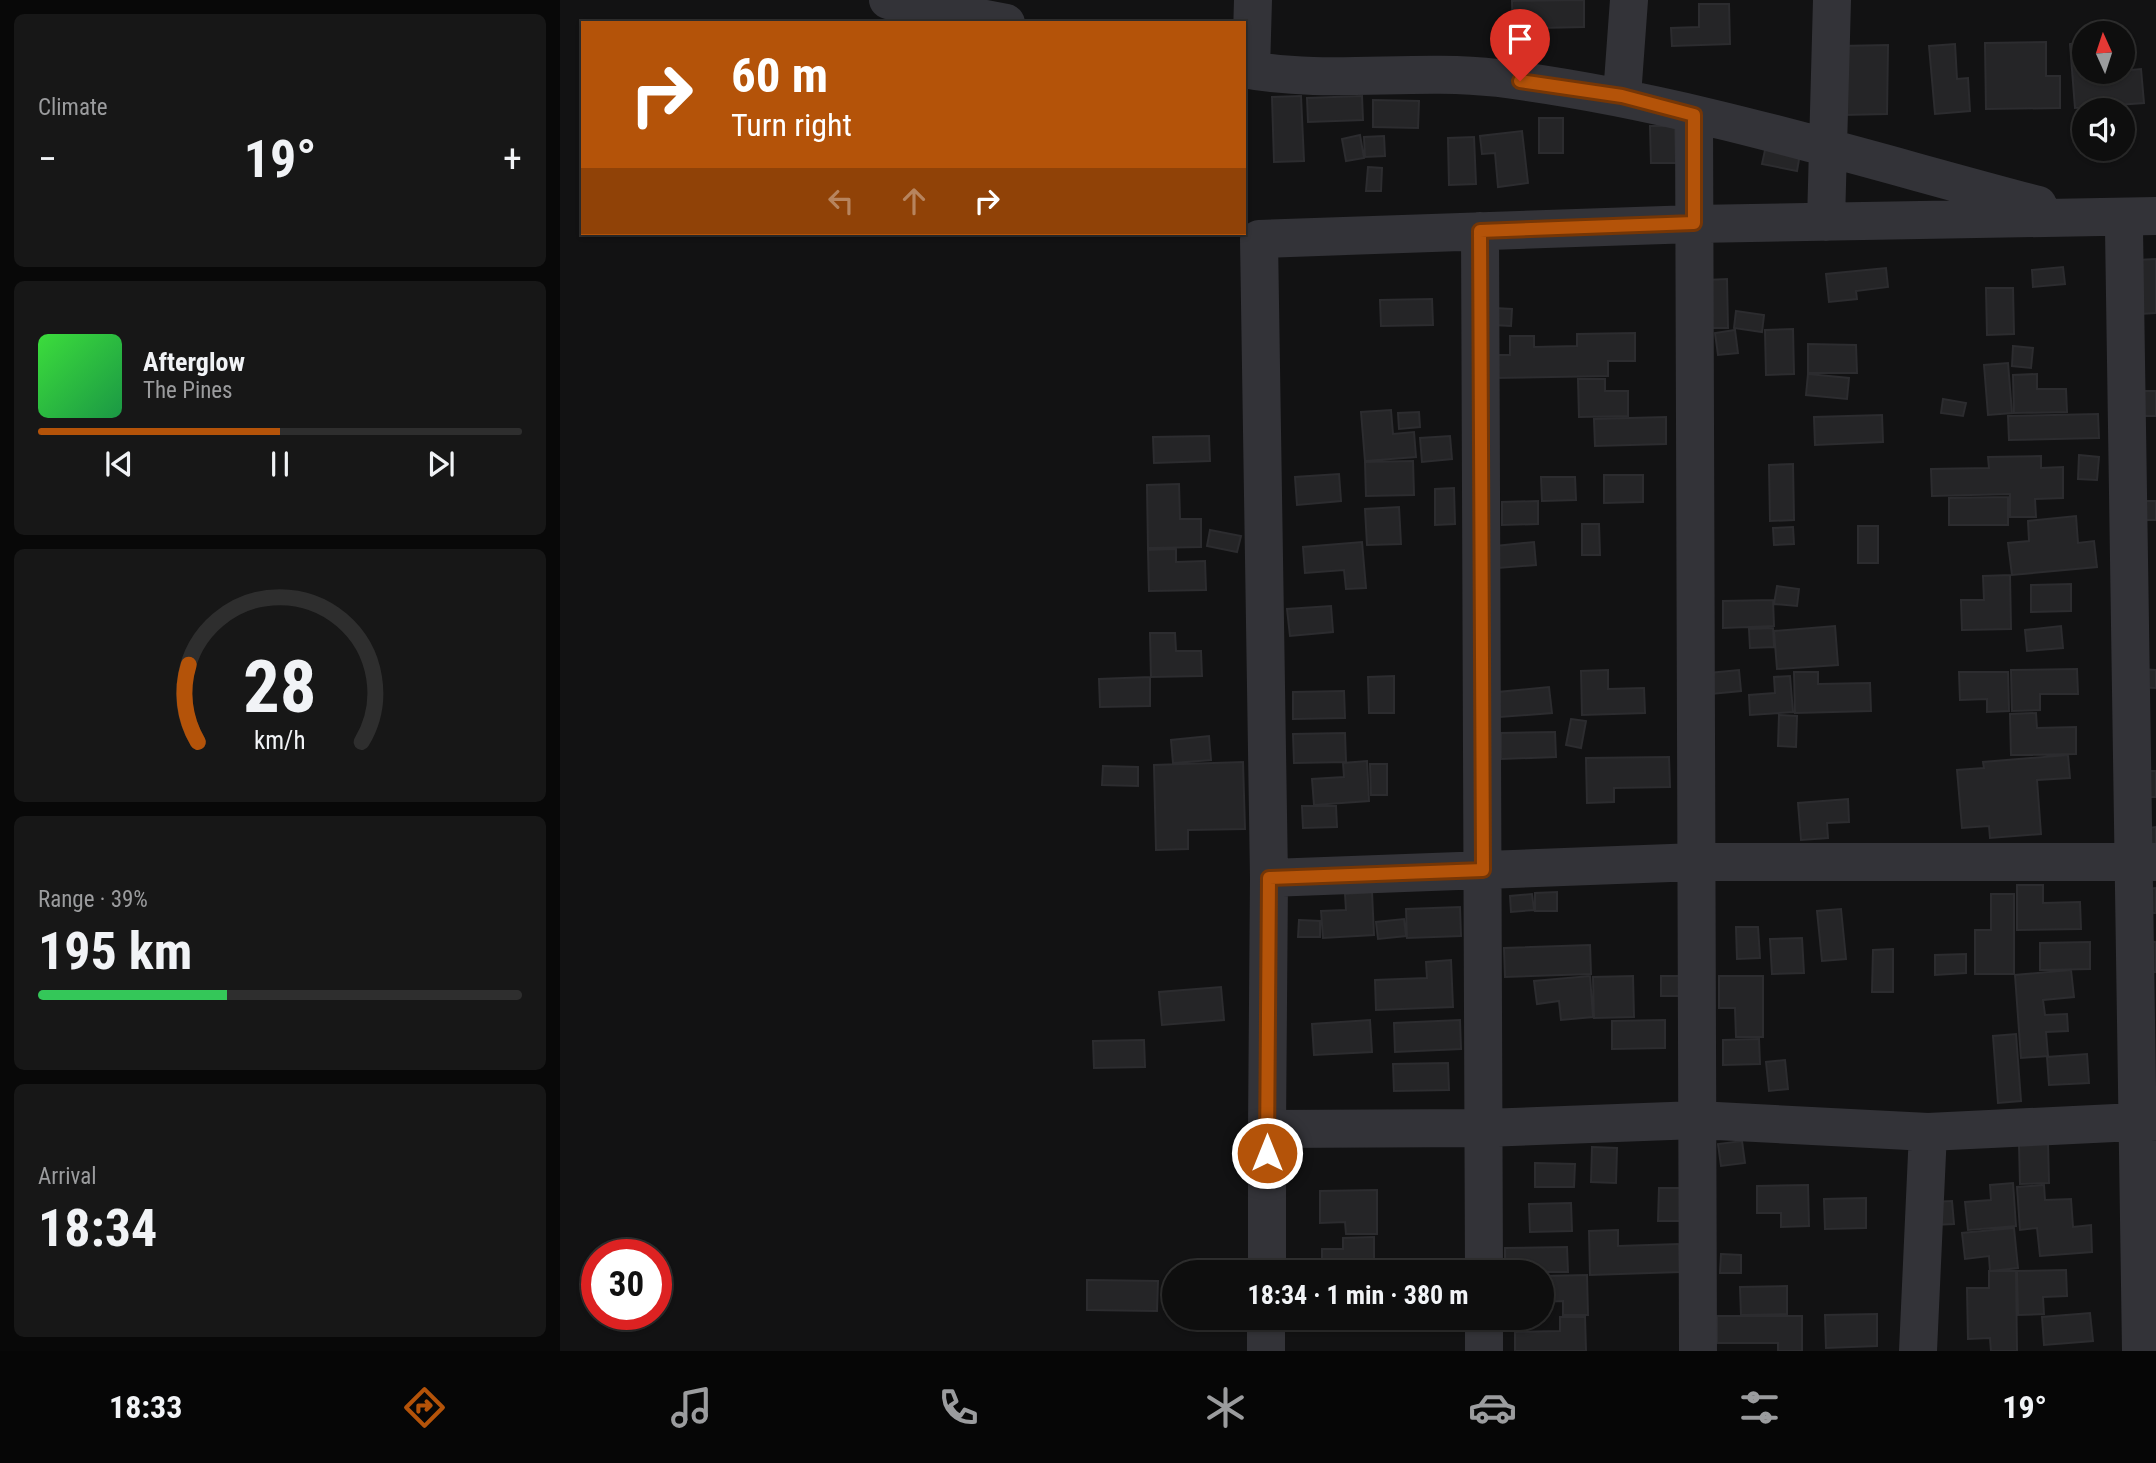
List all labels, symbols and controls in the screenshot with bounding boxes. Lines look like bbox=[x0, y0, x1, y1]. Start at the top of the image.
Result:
pin bbox=[1490, 9, 1550, 81]
icon: arrive bbox=[1501, 20, 1539, 58]
north arrow bbox=[2072, 21, 2135, 84]
map controls bbox=[2072, 21, 2135, 161]
text: 60 m bbox=[731, 47, 828, 104]
icon: right bbox=[616, 49, 707, 140]
text: Climate bbox=[38, 94, 108, 121]
button: sound bbox=[2072, 98, 2135, 161]
text: Turn right bbox=[731, 106, 852, 144]
text: 19° bbox=[244, 129, 316, 190]
text: − bbox=[38, 137, 57, 181]
text: + bbox=[503, 137, 522, 181]
icon: left bbox=[822, 182, 860, 220]
icon: ahead bbox=[895, 182, 933, 220]
icon: right bbox=[968, 182, 1006, 220]
text: Afterglow bbox=[143, 347, 245, 377]
text: The Pines bbox=[143, 377, 233, 404]
icon: previous bbox=[100, 445, 138, 483]
icon: pause bbox=[261, 445, 299, 483]
icon: next bbox=[422, 445, 460, 483]
text: 28 bbox=[243, 644, 317, 730]
text: km/h bbox=[254, 725, 306, 754]
text: Range · 39% bbox=[38, 886, 148, 913]
text: 195 km bbox=[38, 921, 192, 982]
position arrow bbox=[1230, 1116, 1304, 1190]
text: Arrival bbox=[38, 1163, 97, 1190]
text: 18:34 bbox=[38, 1198, 157, 1259]
speed limit sign: 30 bbox=[581, 1239, 672, 1330]
text: 18:34 · 1 min · 380 m bbox=[1248, 1280, 1468, 1310]
icon: directions bbox=[400, 1383, 449, 1432]
icon: music bbox=[667, 1383, 716, 1432]
icon: phone bbox=[934, 1383, 983, 1432]
icon: climate bbox=[1201, 1383, 1250, 1432]
icon: car bbox=[1468, 1383, 1517, 1432]
icon: filters bbox=[1735, 1383, 1784, 1432]
text: 18:33 bbox=[109, 1388, 182, 1426]
text: 19° bbox=[2002, 1388, 2047, 1426]

